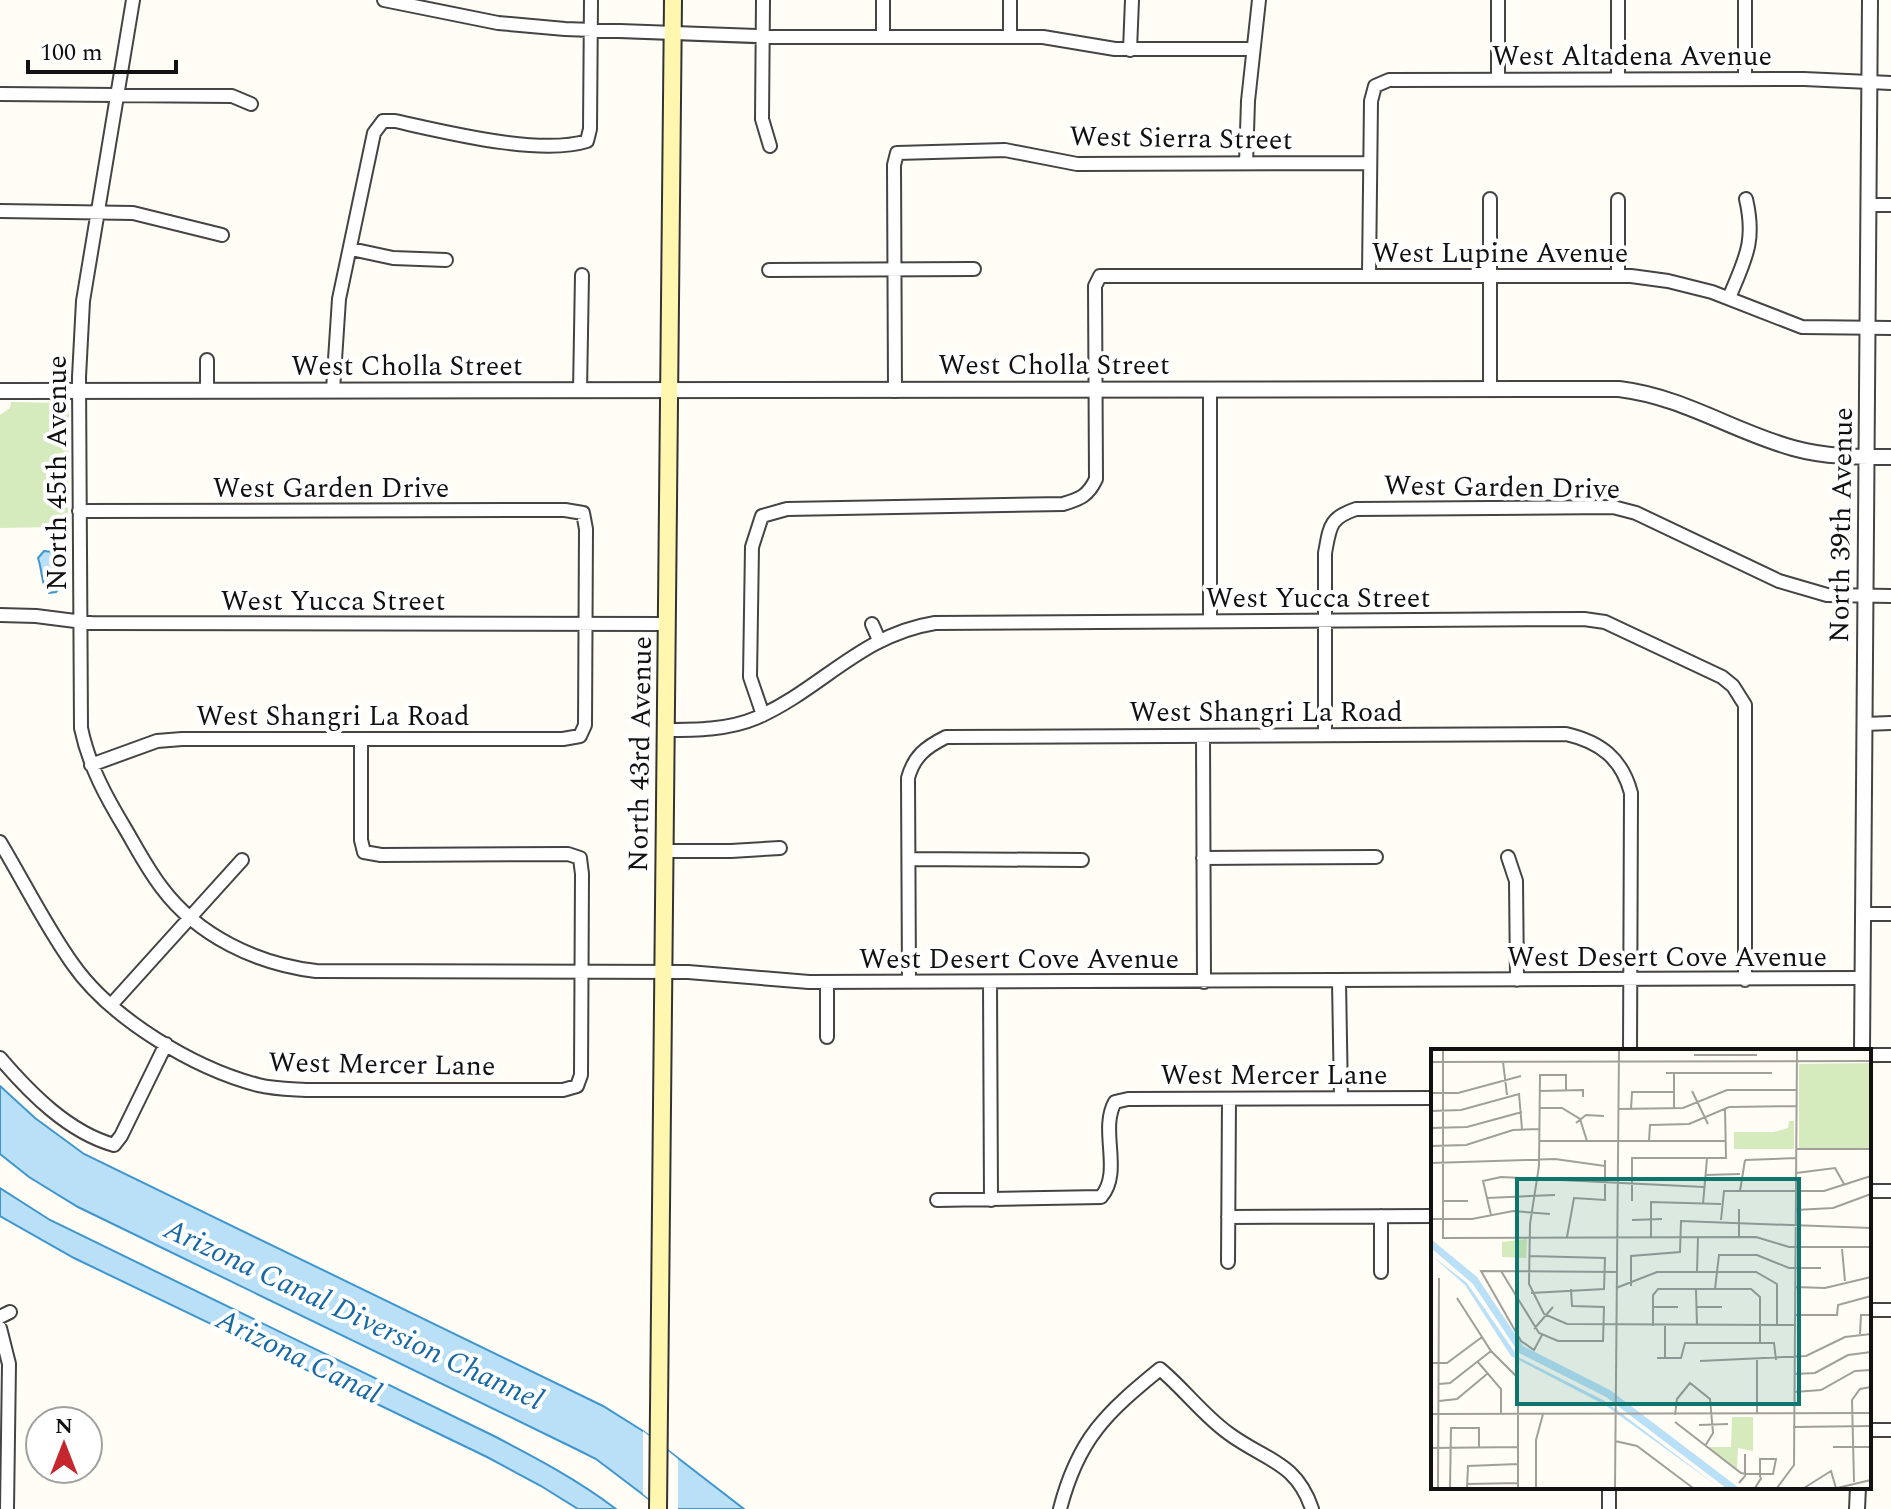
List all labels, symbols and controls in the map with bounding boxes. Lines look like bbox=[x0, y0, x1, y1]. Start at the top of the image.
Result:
scale bar bbox=[28, 24, 176, 74]
text: 100 m bbox=[40, 35, 103, 71]
street label: West Altadena Avenue bbox=[1492, 35, 1772, 78]
street label: West Sierra Street bbox=[1069, 115, 1293, 162]
street label: West Lupine Avenue bbox=[1372, 232, 1628, 275]
street label: West Cholla Street bbox=[938, 344, 1170, 387]
street label: West Cholla Street bbox=[291, 345, 523, 388]
street label: North 45th Avenue bbox=[36, 355, 79, 591]
street label: North 39th Avenue bbox=[1818, 407, 1865, 643]
street label: West Garden Drive bbox=[1383, 464, 1621, 511]
street label: West Garden Drive bbox=[213, 467, 449, 510]
street label: West Yucca Street bbox=[1206, 577, 1430, 620]
street label: West Yucca Street bbox=[221, 580, 445, 623]
street label: North 43rd Avenue bbox=[617, 636, 664, 872]
street label: West Shangri La Road bbox=[1129, 691, 1403, 734]
street label: West Shangri La Road bbox=[196, 695, 470, 738]
street label: West Desert Cove Avenue bbox=[1507, 936, 1827, 979]
street label: West Desert Cove Avenue bbox=[859, 938, 1179, 981]
street label: West Mercer Lane bbox=[268, 1041, 496, 1088]
inset map bbox=[1431, 1049, 1871, 1489]
street label: West Mercer Lane bbox=[1160, 1054, 1388, 1097]
water label: Arizona Canal Diversion Channel bbox=[159, 1210, 549, 1418]
water label: Arizona Canal bbox=[211, 1301, 387, 1411]
north arrow bbox=[24, 1405, 104, 1485]
text: N bbox=[55, 1410, 73, 1443]

